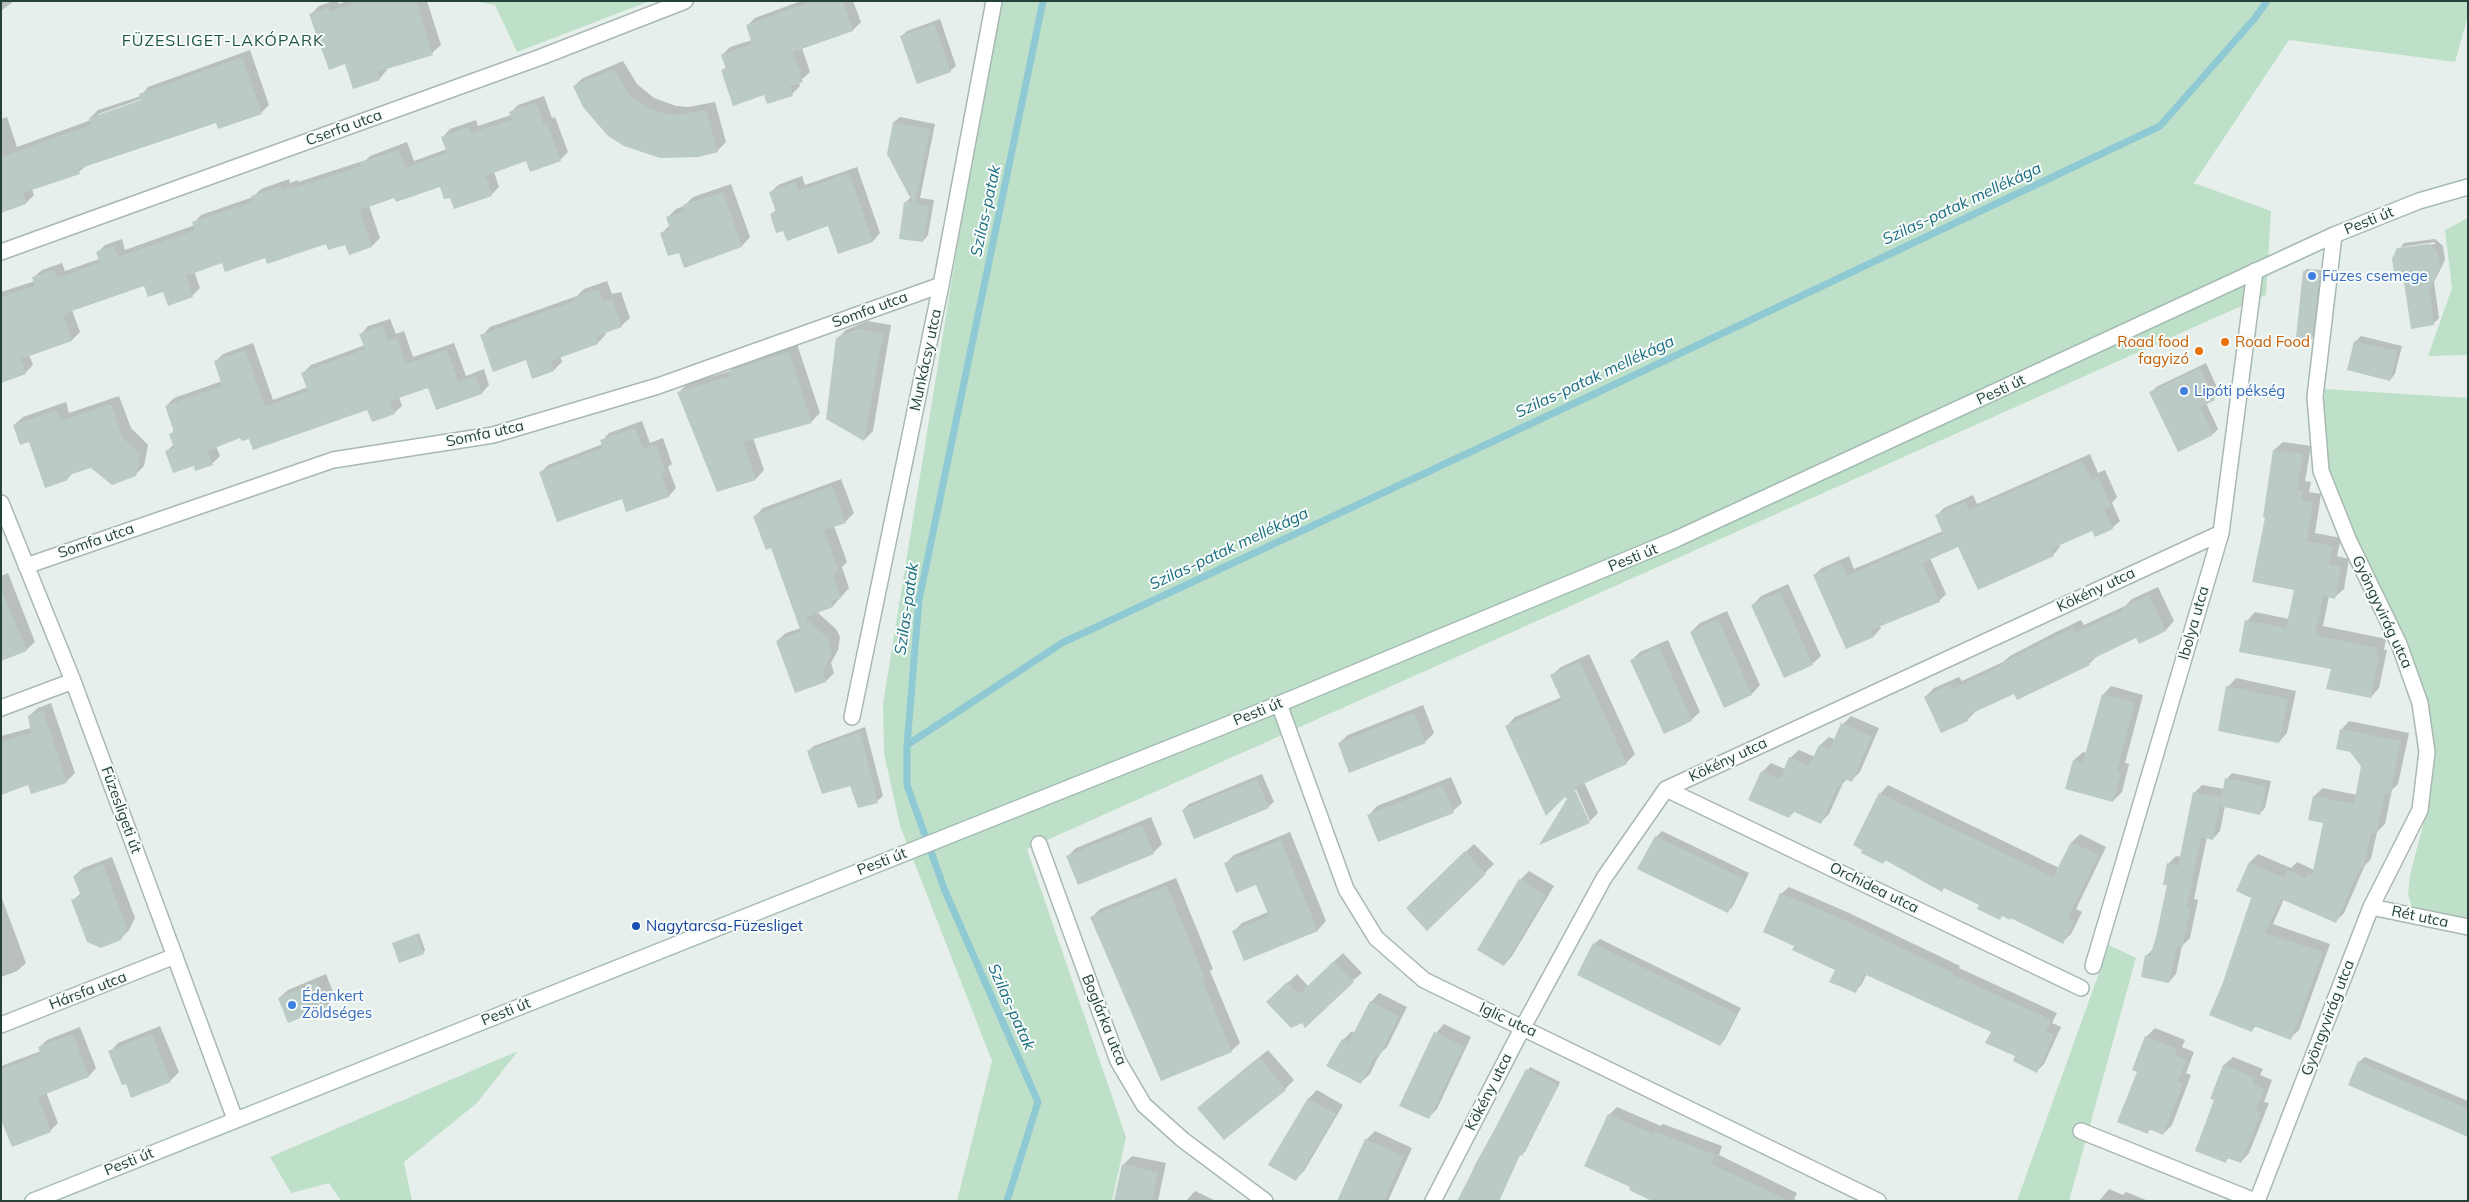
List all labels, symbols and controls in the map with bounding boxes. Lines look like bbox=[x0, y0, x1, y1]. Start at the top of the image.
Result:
district label: FÜZESLIGET-LAKÓPARK bbox=[119, 31, 327, 51]
street label: Cserfa utca bbox=[303, 106, 385, 150]
water label: Szilas-patak mellékága bbox=[1879, 159, 2045, 249]
water label: Szilas-patak bbox=[967, 164, 1005, 258]
street label: Pesti út bbox=[2342, 203, 2396, 239]
place label: Füzes csemege bbox=[2322, 267, 2428, 285]
marker: Füzes csemege bbox=[2306, 270, 2318, 282]
street label: Somfa utca bbox=[830, 288, 910, 332]
street label: Munkácsy utca bbox=[906, 307, 946, 413]
water label: Szilas-patak mellékága bbox=[1512, 332, 1678, 422]
place label: Road food fagyizó bbox=[2117, 333, 2189, 368]
place label: Road Food bbox=[2235, 333, 2310, 351]
marker: Road Food bbox=[2219, 336, 2231, 348]
marker: Road food fagyizó bbox=[2193, 345, 2205, 357]
street label: Pesti út bbox=[1974, 371, 2028, 409]
place label: Lipóti pékség bbox=[2194, 382, 2285, 400]
marker: Lipóti pékség bbox=[2178, 385, 2190, 397]
street label: Somfa utca bbox=[444, 417, 526, 451]
water label: Szilas-patak mellékága bbox=[1146, 504, 1312, 594]
street label: Somfa utca bbox=[56, 520, 136, 562]
street label: Pesti út bbox=[1606, 540, 1660, 576]
street label: Gyöngyvirág utca bbox=[2348, 553, 2416, 671]
water label: Szilas-patak bbox=[891, 562, 923, 656]
street label: Kökény utca bbox=[2054, 564, 2138, 616]
street label: Ibolya utca bbox=[2175, 584, 2213, 662]
street label: Pesti út bbox=[1231, 694, 1285, 730]
street label: Kökény utca bbox=[1686, 734, 1770, 786]
street label: Füzesligeti út bbox=[97, 764, 145, 856]
street label: Pesti út bbox=[855, 844, 909, 880]
street label: Orchidea utca bbox=[1826, 859, 1922, 917]
street label: Rét utca bbox=[2390, 902, 2450, 932]
place label: Nagytarcsa-Füzesliget bbox=[646, 917, 803, 935]
marker: Nagytarcsa-Füzesliget bbox=[630, 920, 642, 932]
street label: Gyöngyvirág utca bbox=[2298, 958, 2358, 1078]
water label: Szilas-patak bbox=[983, 961, 1039, 1053]
street label: Hársfa utca bbox=[47, 968, 129, 1014]
street label: Boglárka utca bbox=[1078, 972, 1130, 1068]
place label: Édenkert Zöldséges bbox=[302, 987, 372, 1022]
street label: Pesti út bbox=[479, 994, 533, 1030]
marker: Édenkert Zöldséges bbox=[286, 999, 298, 1011]
street label: Iglic utca bbox=[1476, 999, 1540, 1041]
street label: Kökény utca bbox=[1462, 1050, 1516, 1134]
street label: Pesti út bbox=[102, 1144, 156, 1180]

